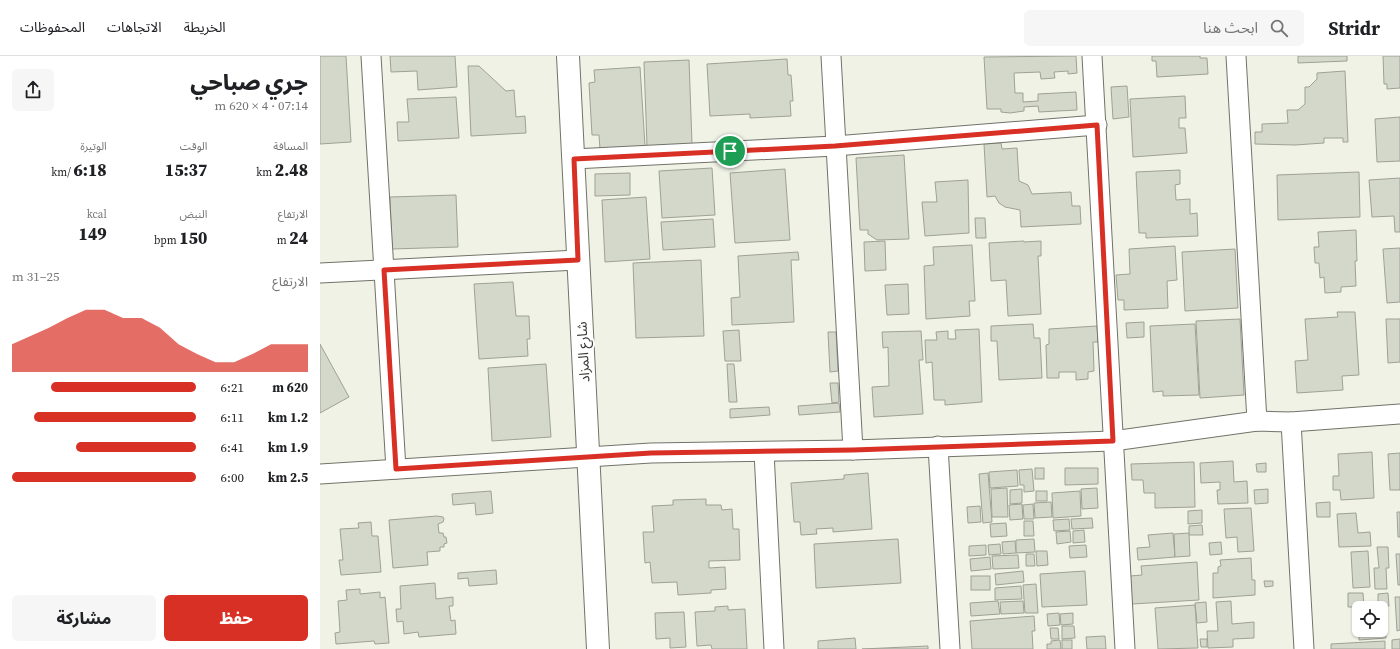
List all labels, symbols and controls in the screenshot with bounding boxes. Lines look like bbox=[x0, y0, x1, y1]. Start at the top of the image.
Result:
search box bbox=[1024, 10, 1304, 46]
text: Stridr bbox=[1328, 15, 1380, 41]
text: المحفوظات bbox=[20, 17, 85, 37]
text: الاتجاهات bbox=[107, 17, 162, 37]
text: الخريطة bbox=[184, 17, 226, 37]
text: ابحث هنا bbox=[1203, 17, 1258, 38]
icon: search bbox=[1268, 17, 1290, 39]
text: جري صباحي bbox=[190, 67, 308, 97]
button: share bbox=[12, 69, 54, 111]
text: 07:14 · 4 × 620 m bbox=[214, 97, 308, 114]
pin bbox=[713, 134, 747, 168]
text: الوتيرة bbox=[80, 139, 107, 154]
text: الوقت bbox=[180, 139, 207, 154]
text: المسافة bbox=[273, 139, 308, 154]
icon: arrive bbox=[719, 140, 741, 162]
text: 6:18 bbox=[73, 158, 107, 182]
text: 15:37 bbox=[165, 158, 207, 182]
text: 2.48 bbox=[275, 158, 308, 182]
text: /km bbox=[51, 165, 73, 180]
text: km bbox=[256, 165, 275, 180]
text: kcal bbox=[87, 207, 107, 222]
text: النبض bbox=[179, 207, 207, 222]
text: الارتفاع bbox=[278, 207, 308, 222]
text: 149 bbox=[79, 222, 107, 246]
text: 150 bbox=[179, 226, 207, 250]
text: 24 bbox=[289, 226, 308, 250]
text: bpm bbox=[154, 233, 179, 248]
text: m bbox=[277, 233, 289, 248]
text: 25–31 m bbox=[12, 268, 59, 285]
text: الارتفاع bbox=[272, 273, 308, 290]
street label: شارع المزاد bbox=[571, 321, 596, 383]
text: 6:21 bbox=[221, 379, 244, 396]
text: 620 m bbox=[272, 379, 308, 396]
text: 6:11 bbox=[221, 409, 244, 426]
text: 1.2 km bbox=[268, 409, 308, 426]
text: 6:41 bbox=[221, 439, 244, 456]
text: 1.9 km bbox=[268, 439, 308, 456]
text: 6:00 bbox=[221, 469, 244, 486]
text: 2.5 km bbox=[268, 469, 308, 486]
button: مشاركة bbox=[12, 595, 156, 641]
button: حفظ bbox=[164, 595, 308, 641]
map controls bbox=[1352, 601, 1388, 637]
button: locate bbox=[1352, 601, 1388, 637]

